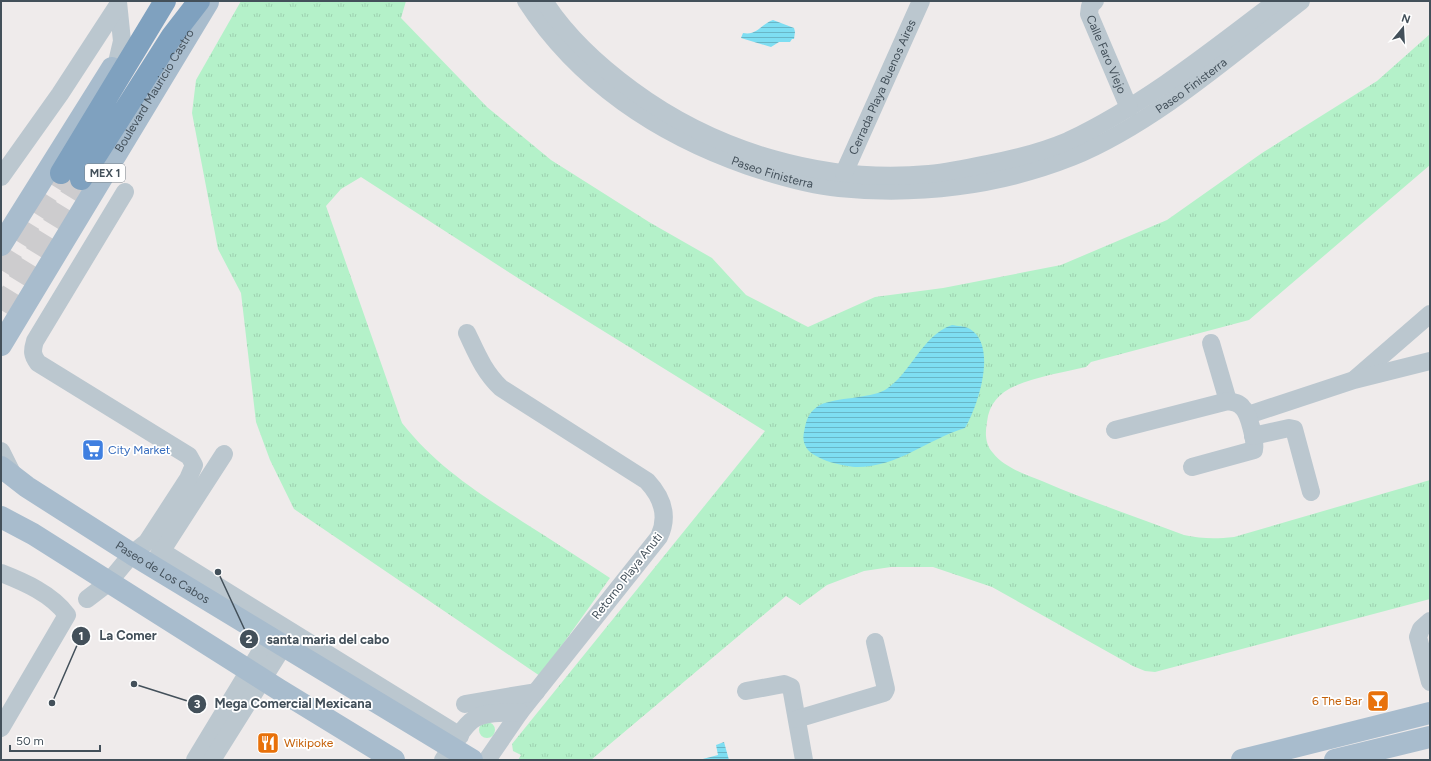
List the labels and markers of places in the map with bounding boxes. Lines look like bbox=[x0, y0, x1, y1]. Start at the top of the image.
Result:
supermarket icon: City Market bbox=[80, 437, 106, 463]
place label: City Market bbox=[108, 443, 171, 457]
callout: La Comer bbox=[71, 623, 165, 648]
callout: santa maria del cabo bbox=[239, 627, 397, 652]
bar icon: 6 The Bar bbox=[1365, 688, 1391, 714]
callout: Mega Comercial Mexicana bbox=[187, 691, 380, 716]
place label: 6 The Bar bbox=[1312, 694, 1362, 708]
restaurant icon: Wikipoke bbox=[255, 730, 281, 756]
place label: Wikipoke bbox=[284, 736, 334, 750]

